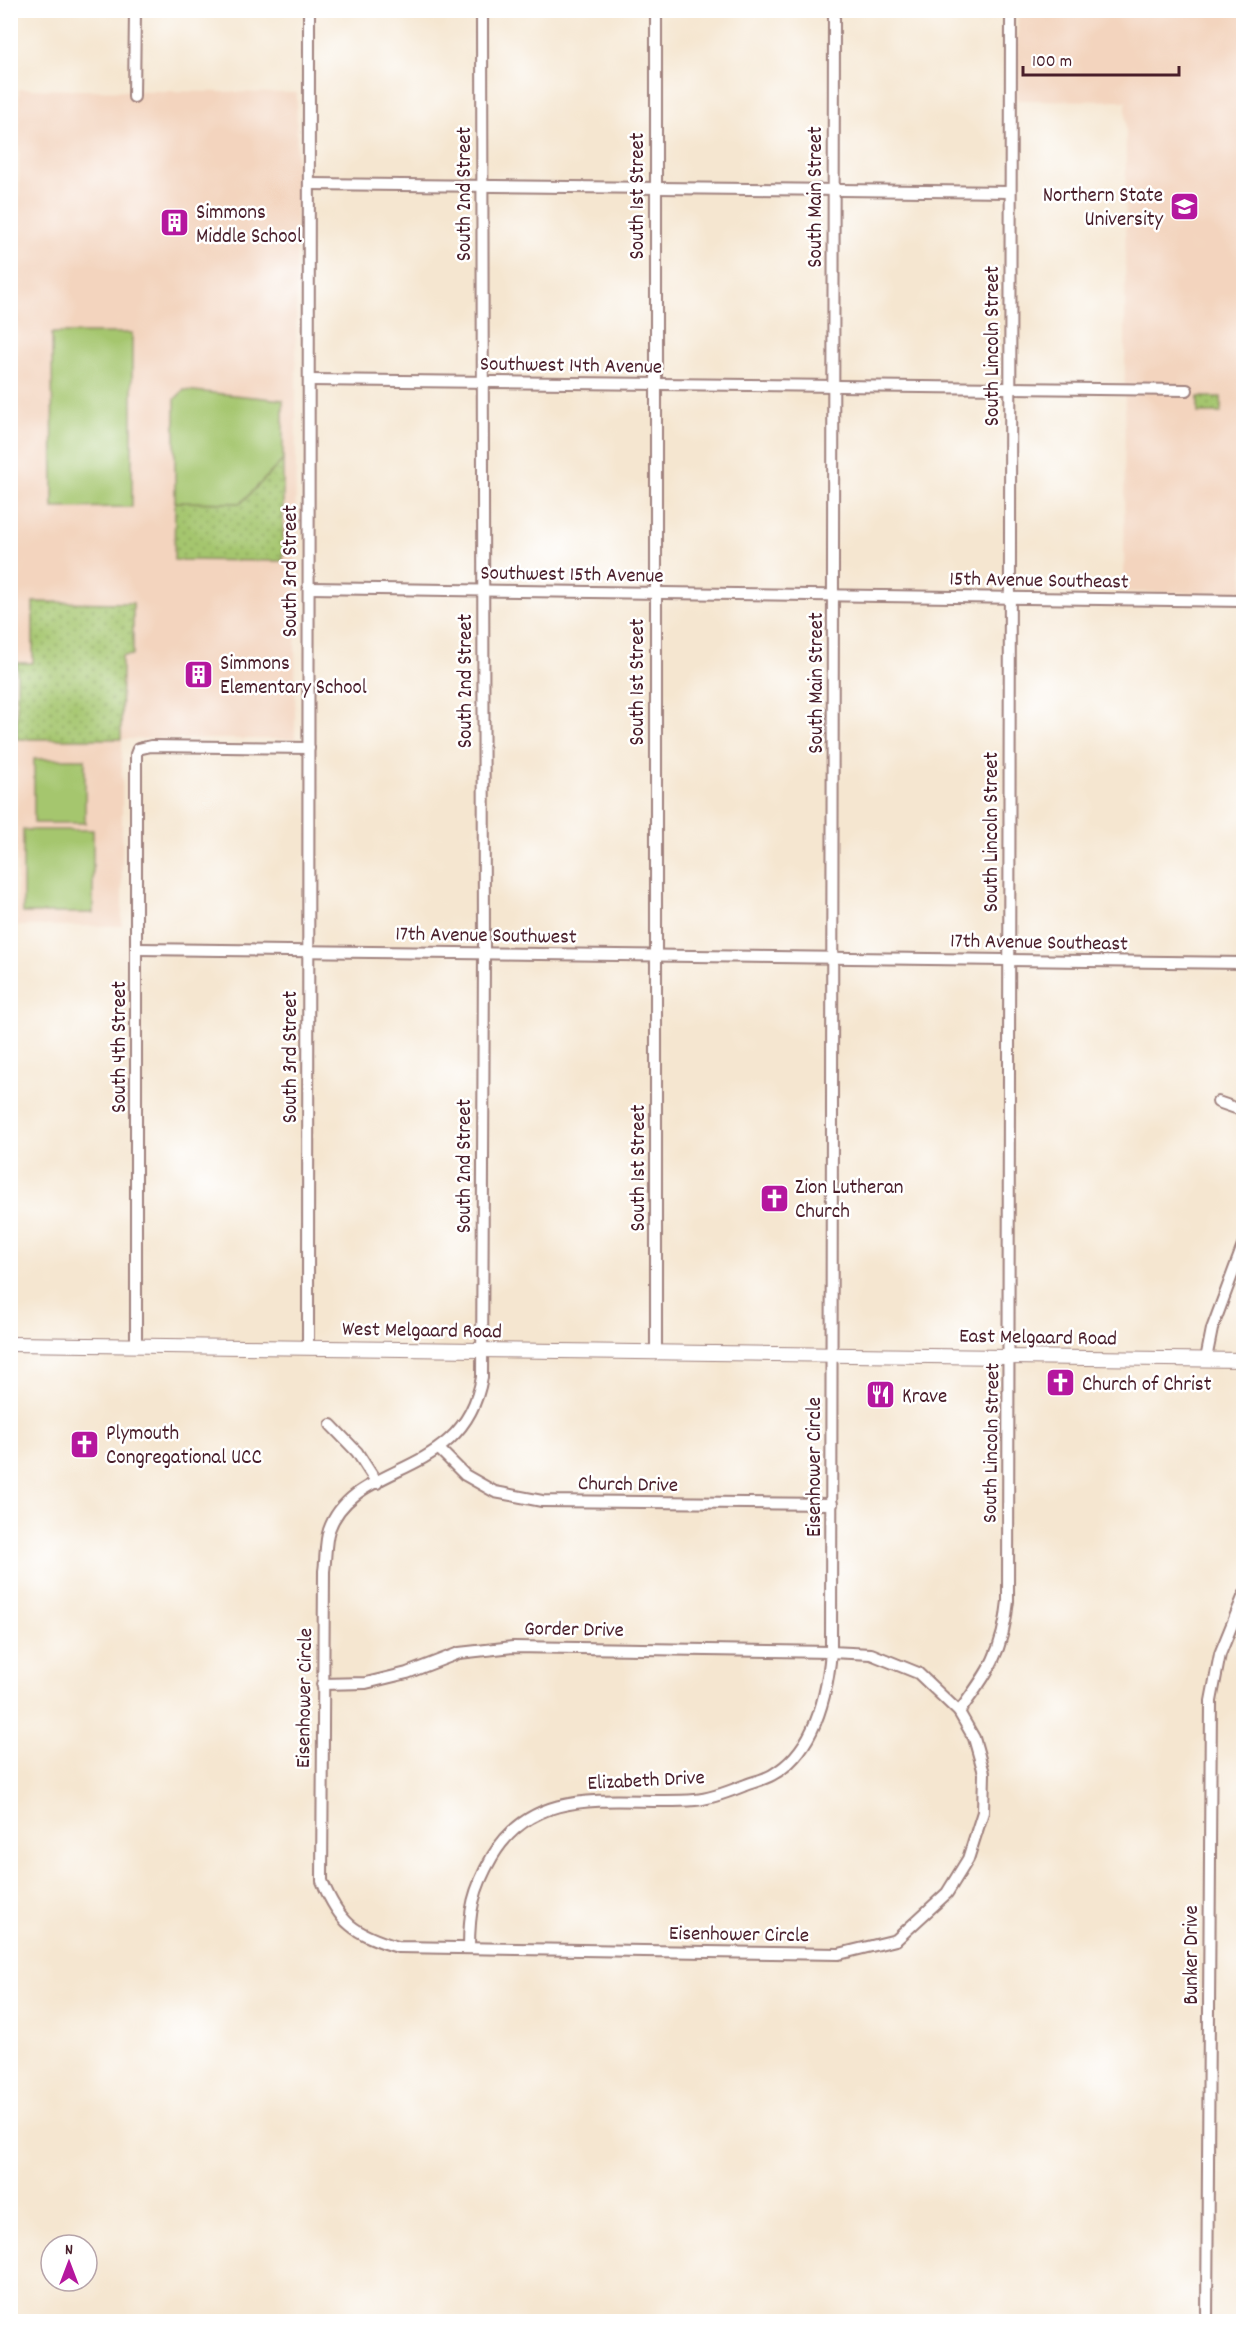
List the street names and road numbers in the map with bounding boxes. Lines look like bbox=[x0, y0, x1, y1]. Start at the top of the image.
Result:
street label: South Main Street bbox=[802, 126, 832, 268]
street label: South 2nd Street bbox=[451, 127, 481, 261]
street label: South 1st Street bbox=[624, 132, 654, 259]
street label: South Lincoln Street bbox=[979, 266, 1009, 426]
street label: Southwest 14th Avenue bbox=[480, 350, 662, 384]
street label: South 3rd Street bbox=[277, 504, 307, 637]
street label: Southwest 15th Avenue bbox=[480, 559, 664, 593]
street label: 15th Avenue Southeast bbox=[949, 565, 1129, 599]
street label: South Main Street bbox=[803, 612, 833, 754]
street label: South 2nd Street bbox=[452, 614, 482, 748]
street label: South 1st Street bbox=[624, 618, 654, 745]
street label: South Lincoln Street bbox=[978, 752, 1008, 912]
street label: 17th Avenue Southwest bbox=[395, 920, 577, 954]
street label: 17th Avenue Southeast bbox=[950, 927, 1128, 961]
street label: South 4th Street bbox=[106, 981, 136, 1113]
street label: South 3rd Street bbox=[277, 990, 307, 1123]
street label: South 2nd Street bbox=[451, 1099, 481, 1233]
street label: South 1st Street bbox=[625, 1104, 655, 1231]
street label: West Melgaard Road bbox=[342, 1316, 502, 1348]
street label: East Melgaard Road bbox=[959, 1323, 1117, 1355]
street label: South Lincoln Street bbox=[977, 1362, 1009, 1523]
street label: Eisenhower Circle bbox=[801, 1397, 831, 1537]
street label: Church Drive bbox=[578, 1470, 678, 1502]
street label: Gorder Drive bbox=[524, 1615, 624, 1647]
street label: Eisenhower Circle bbox=[290, 1628, 322, 1768]
street label: Elizabeth Drive bbox=[587, 1764, 705, 1800]
street label: Bunker Drive bbox=[1178, 1905, 1208, 2005]
street label: Eisenhower Circle bbox=[669, 1920, 809, 1952]

